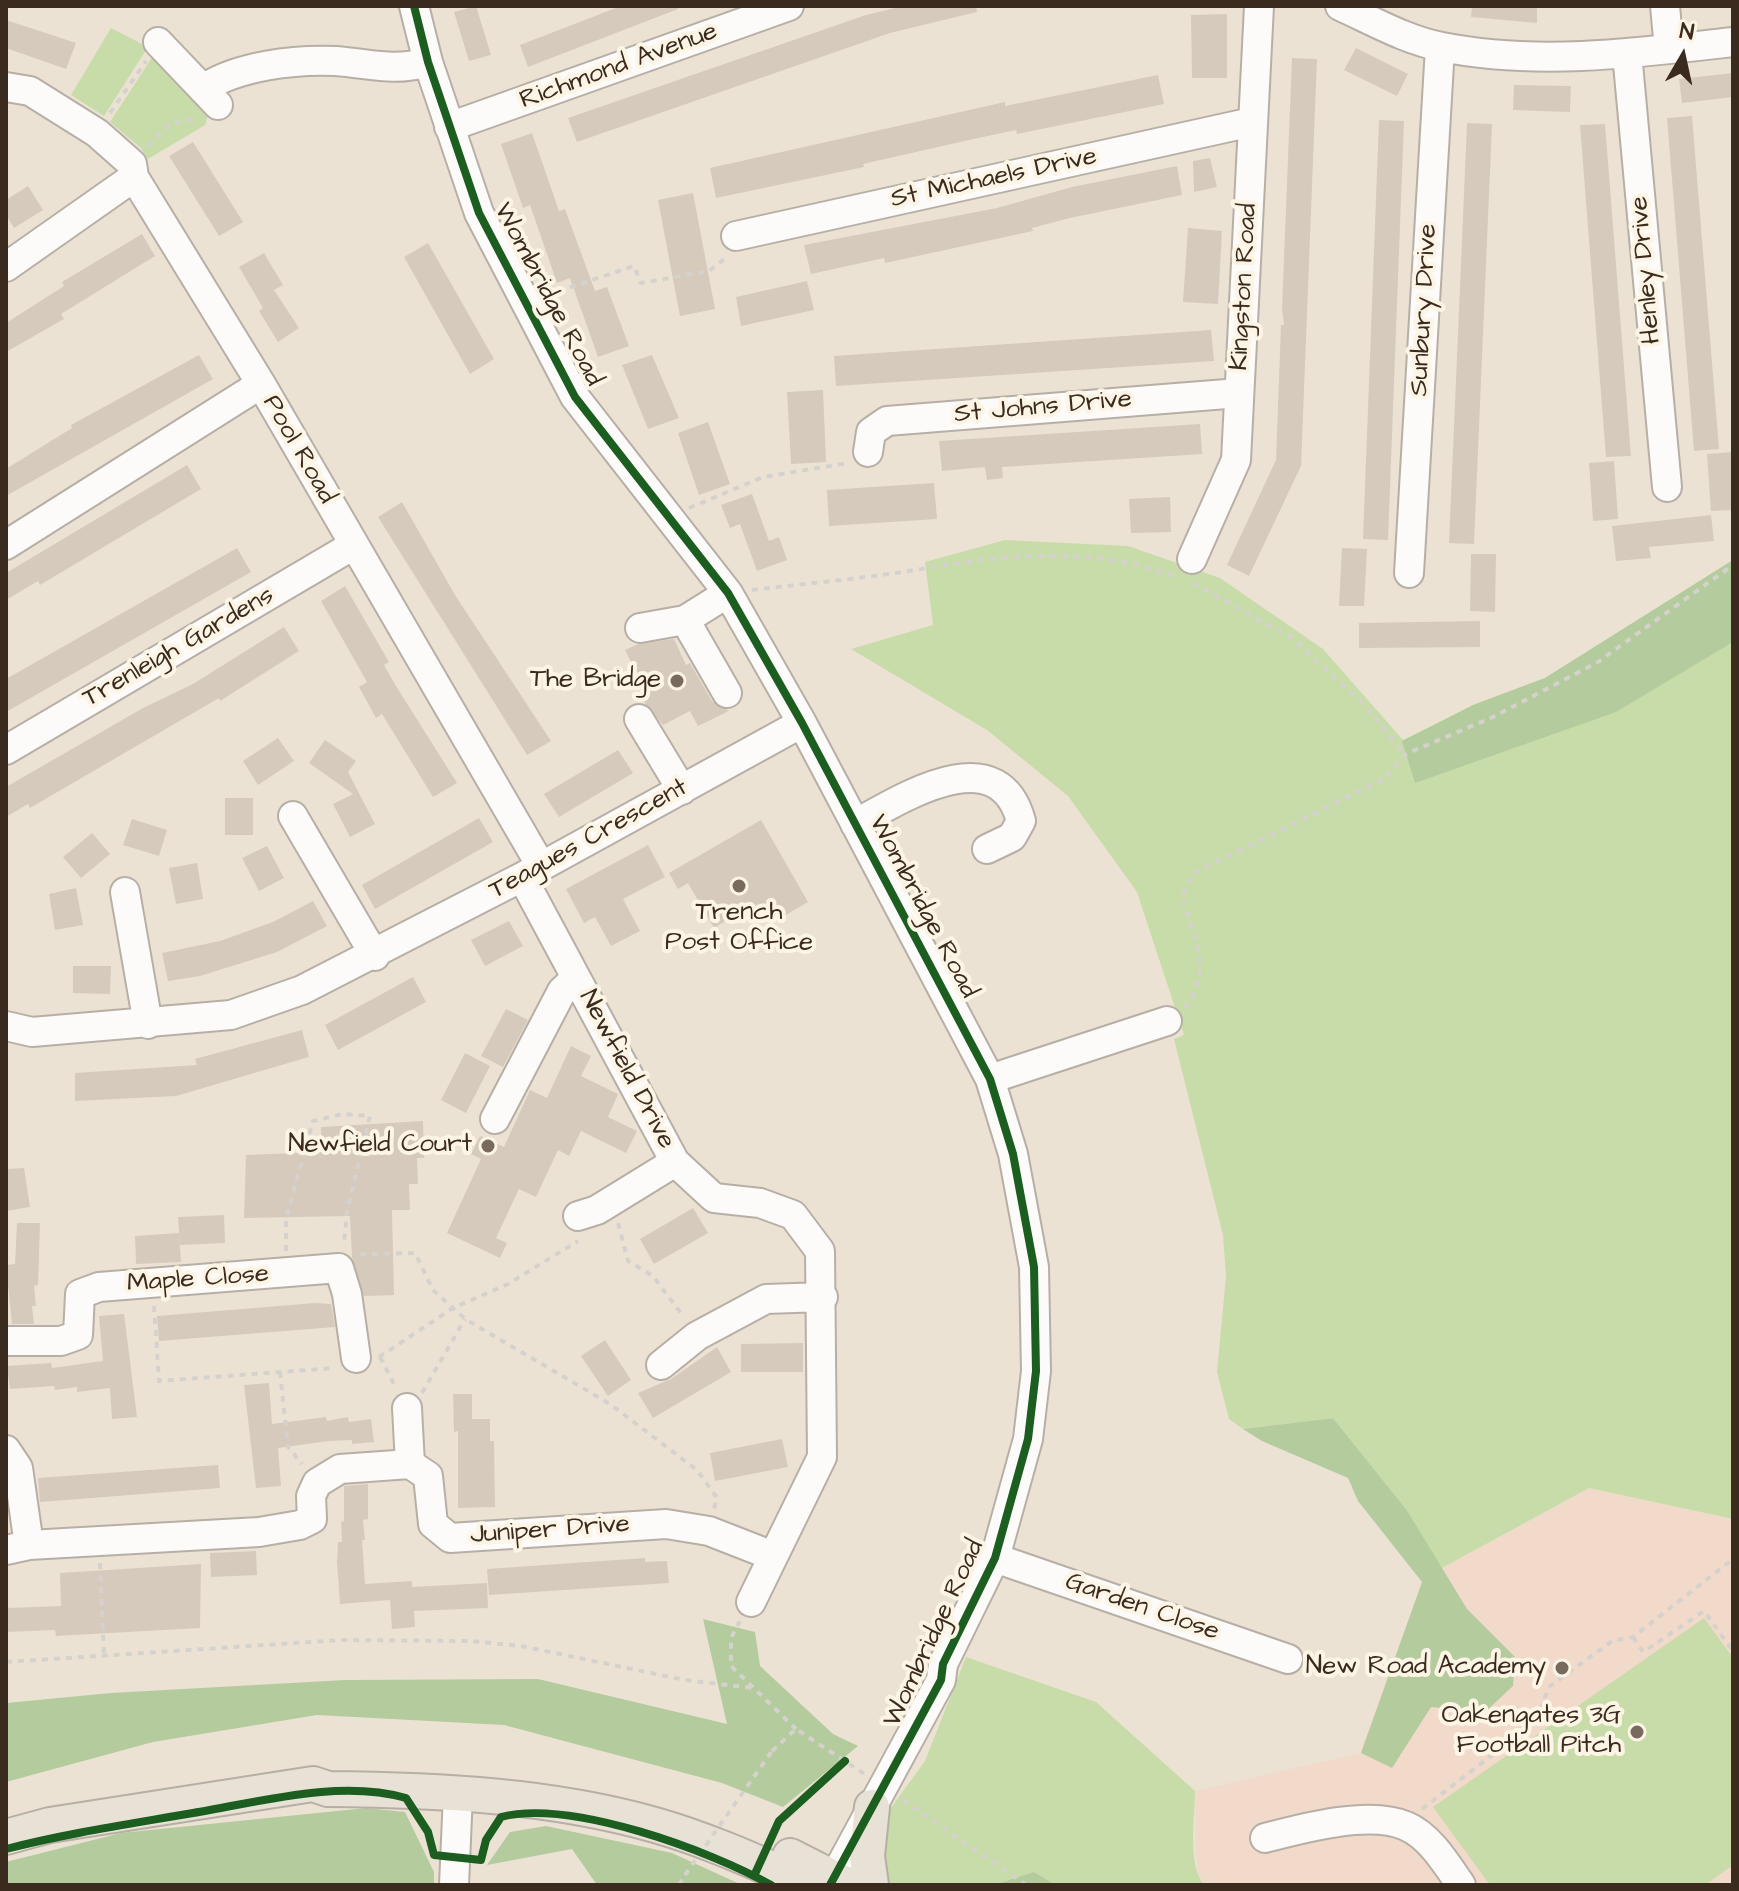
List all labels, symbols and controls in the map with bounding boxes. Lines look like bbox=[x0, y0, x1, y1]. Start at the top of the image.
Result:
text: N bbox=[1678, 15, 1696, 48]
north arrow bbox=[1643, 16, 1723, 96]
street label: Richmond Avenue bbox=[516, 17, 722, 117]
street label: St Michaels Drive bbox=[888, 142, 1100, 216]
street label: Henley Drive bbox=[1625, 195, 1669, 345]
street label: Wombridge Road bbox=[486, 198, 608, 392]
street label: Kingston Road bbox=[1225, 203, 1265, 371]
street label: Sunbury Drive bbox=[1405, 223, 1445, 397]
street label: St Johns Drive bbox=[953, 385, 1133, 431]
street label: Pool Road bbox=[254, 390, 342, 510]
street label: Trenleigh Gardens bbox=[78, 581, 280, 715]
place label: The Bridge bbox=[530, 665, 661, 697]
marker: The Bridge bbox=[668, 672, 686, 690]
street label: Teagues Crescent bbox=[485, 773, 693, 907]
street label: Wombridge Road bbox=[861, 810, 983, 1004]
marker: Trench Post Office bbox=[730, 877, 748, 895]
place label: Trench Post Office bbox=[665, 898, 813, 960]
street label: Newfield Drive bbox=[571, 985, 681, 1155]
place label: Newfield Court bbox=[288, 1130, 472, 1162]
marker: Newfield Court bbox=[479, 1137, 497, 1155]
street label: Maple Close bbox=[126, 1259, 270, 1301]
street label: Juniper Drive bbox=[469, 1510, 631, 1552]
street label: Wombridge Road bbox=[878, 1535, 992, 1733]
street label: Garden Close bbox=[1061, 1567, 1223, 1649]
place label: New Road Academy bbox=[1306, 1652, 1546, 1684]
marker: New Road Academy bbox=[1553, 1659, 1571, 1677]
place label: Oakengates 3G Football Pitch bbox=[1441, 1701, 1621, 1762]
marker: Oakengates 3G Football Pitch bbox=[1628, 1723, 1646, 1741]

